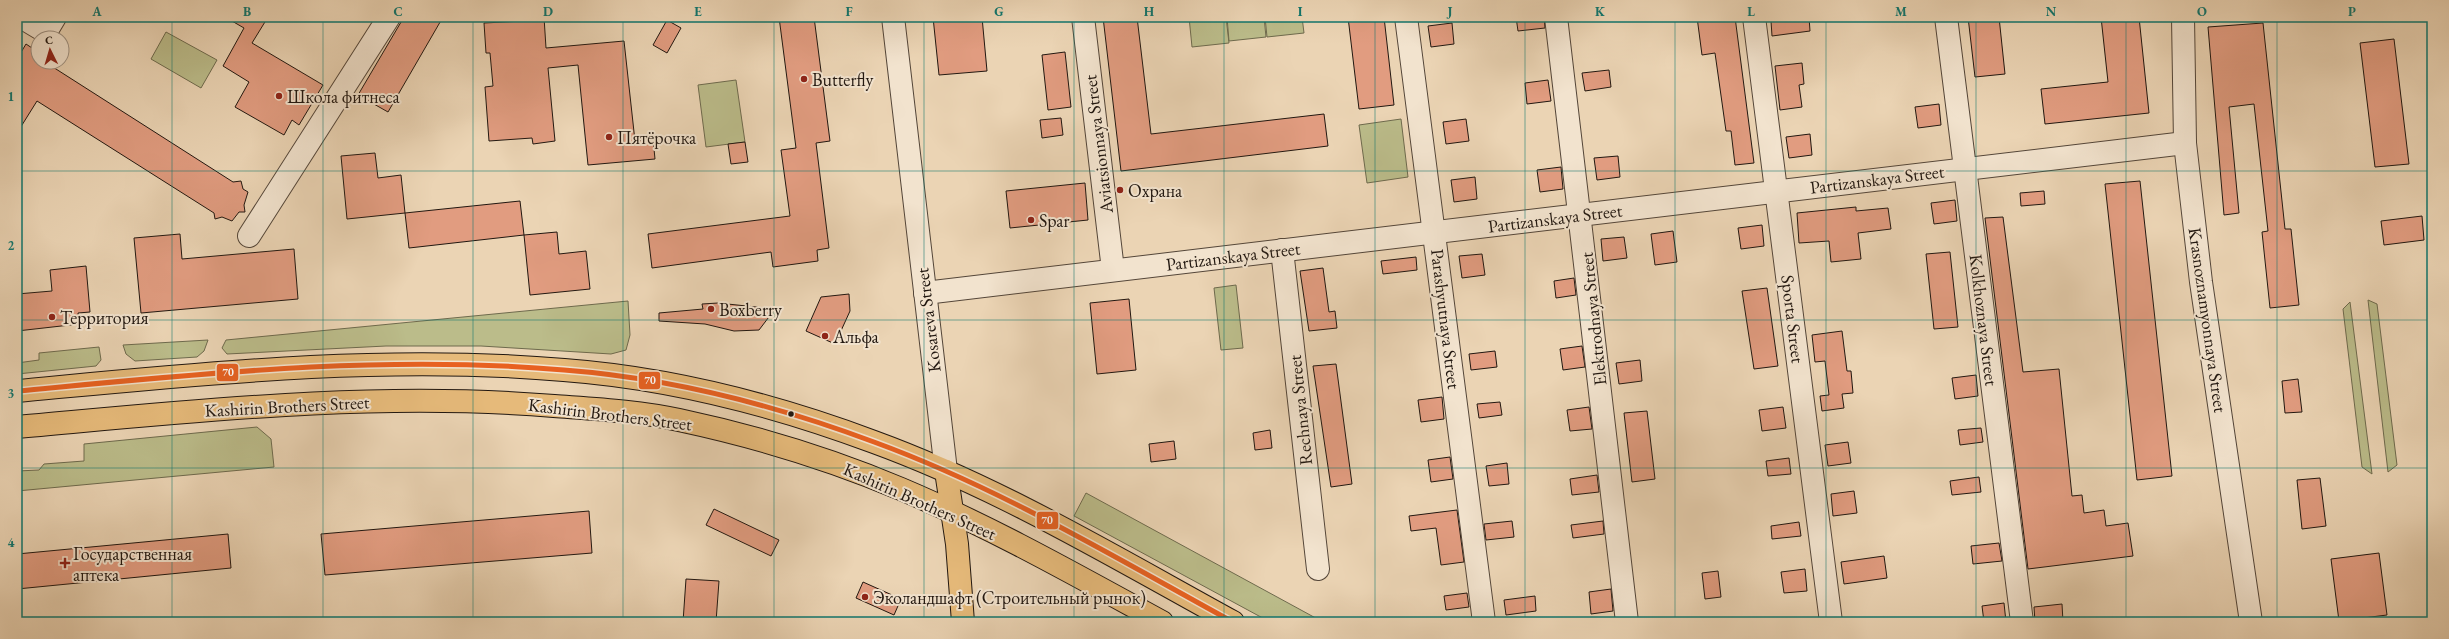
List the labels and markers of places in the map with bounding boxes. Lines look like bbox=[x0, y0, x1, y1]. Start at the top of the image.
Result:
place label: Butterfly bbox=[812, 68, 873, 91]
marker: Butterfly bbox=[799, 74, 809, 84]
place label: Школа фитнеса bbox=[287, 85, 400, 108]
marker: Школа фитнеса bbox=[274, 91, 284, 101]
place label: Пятёрочка bbox=[617, 126, 697, 149]
marker: Пятёрочка bbox=[604, 132, 614, 142]
place label: Охрана bbox=[1128, 179, 1183, 202]
marker: Охрана bbox=[1115, 185, 1125, 195]
place label: Spar bbox=[1039, 209, 1070, 232]
marker: Spar bbox=[1026, 215, 1036, 225]
place label: Boxberry bbox=[719, 298, 782, 321]
marker: Boxberry bbox=[706, 304, 716, 314]
place label: Территория bbox=[60, 306, 149, 329]
marker: Территория bbox=[47, 312, 57, 322]
place label: Альфа bbox=[832, 325, 880, 348]
marker: Альфа bbox=[820, 331, 830, 341]
unlabelled marker bbox=[786, 409, 796, 419]
place label: Государственная аптека bbox=[73, 542, 192, 586]
marker: Государственная аптека bbox=[60, 558, 70, 568]
place label: Эколандшафт (Строительный рынок) bbox=[873, 586, 1146, 609]
marker: Эколандшафт (Строительный рынок) bbox=[860, 592, 870, 602]

